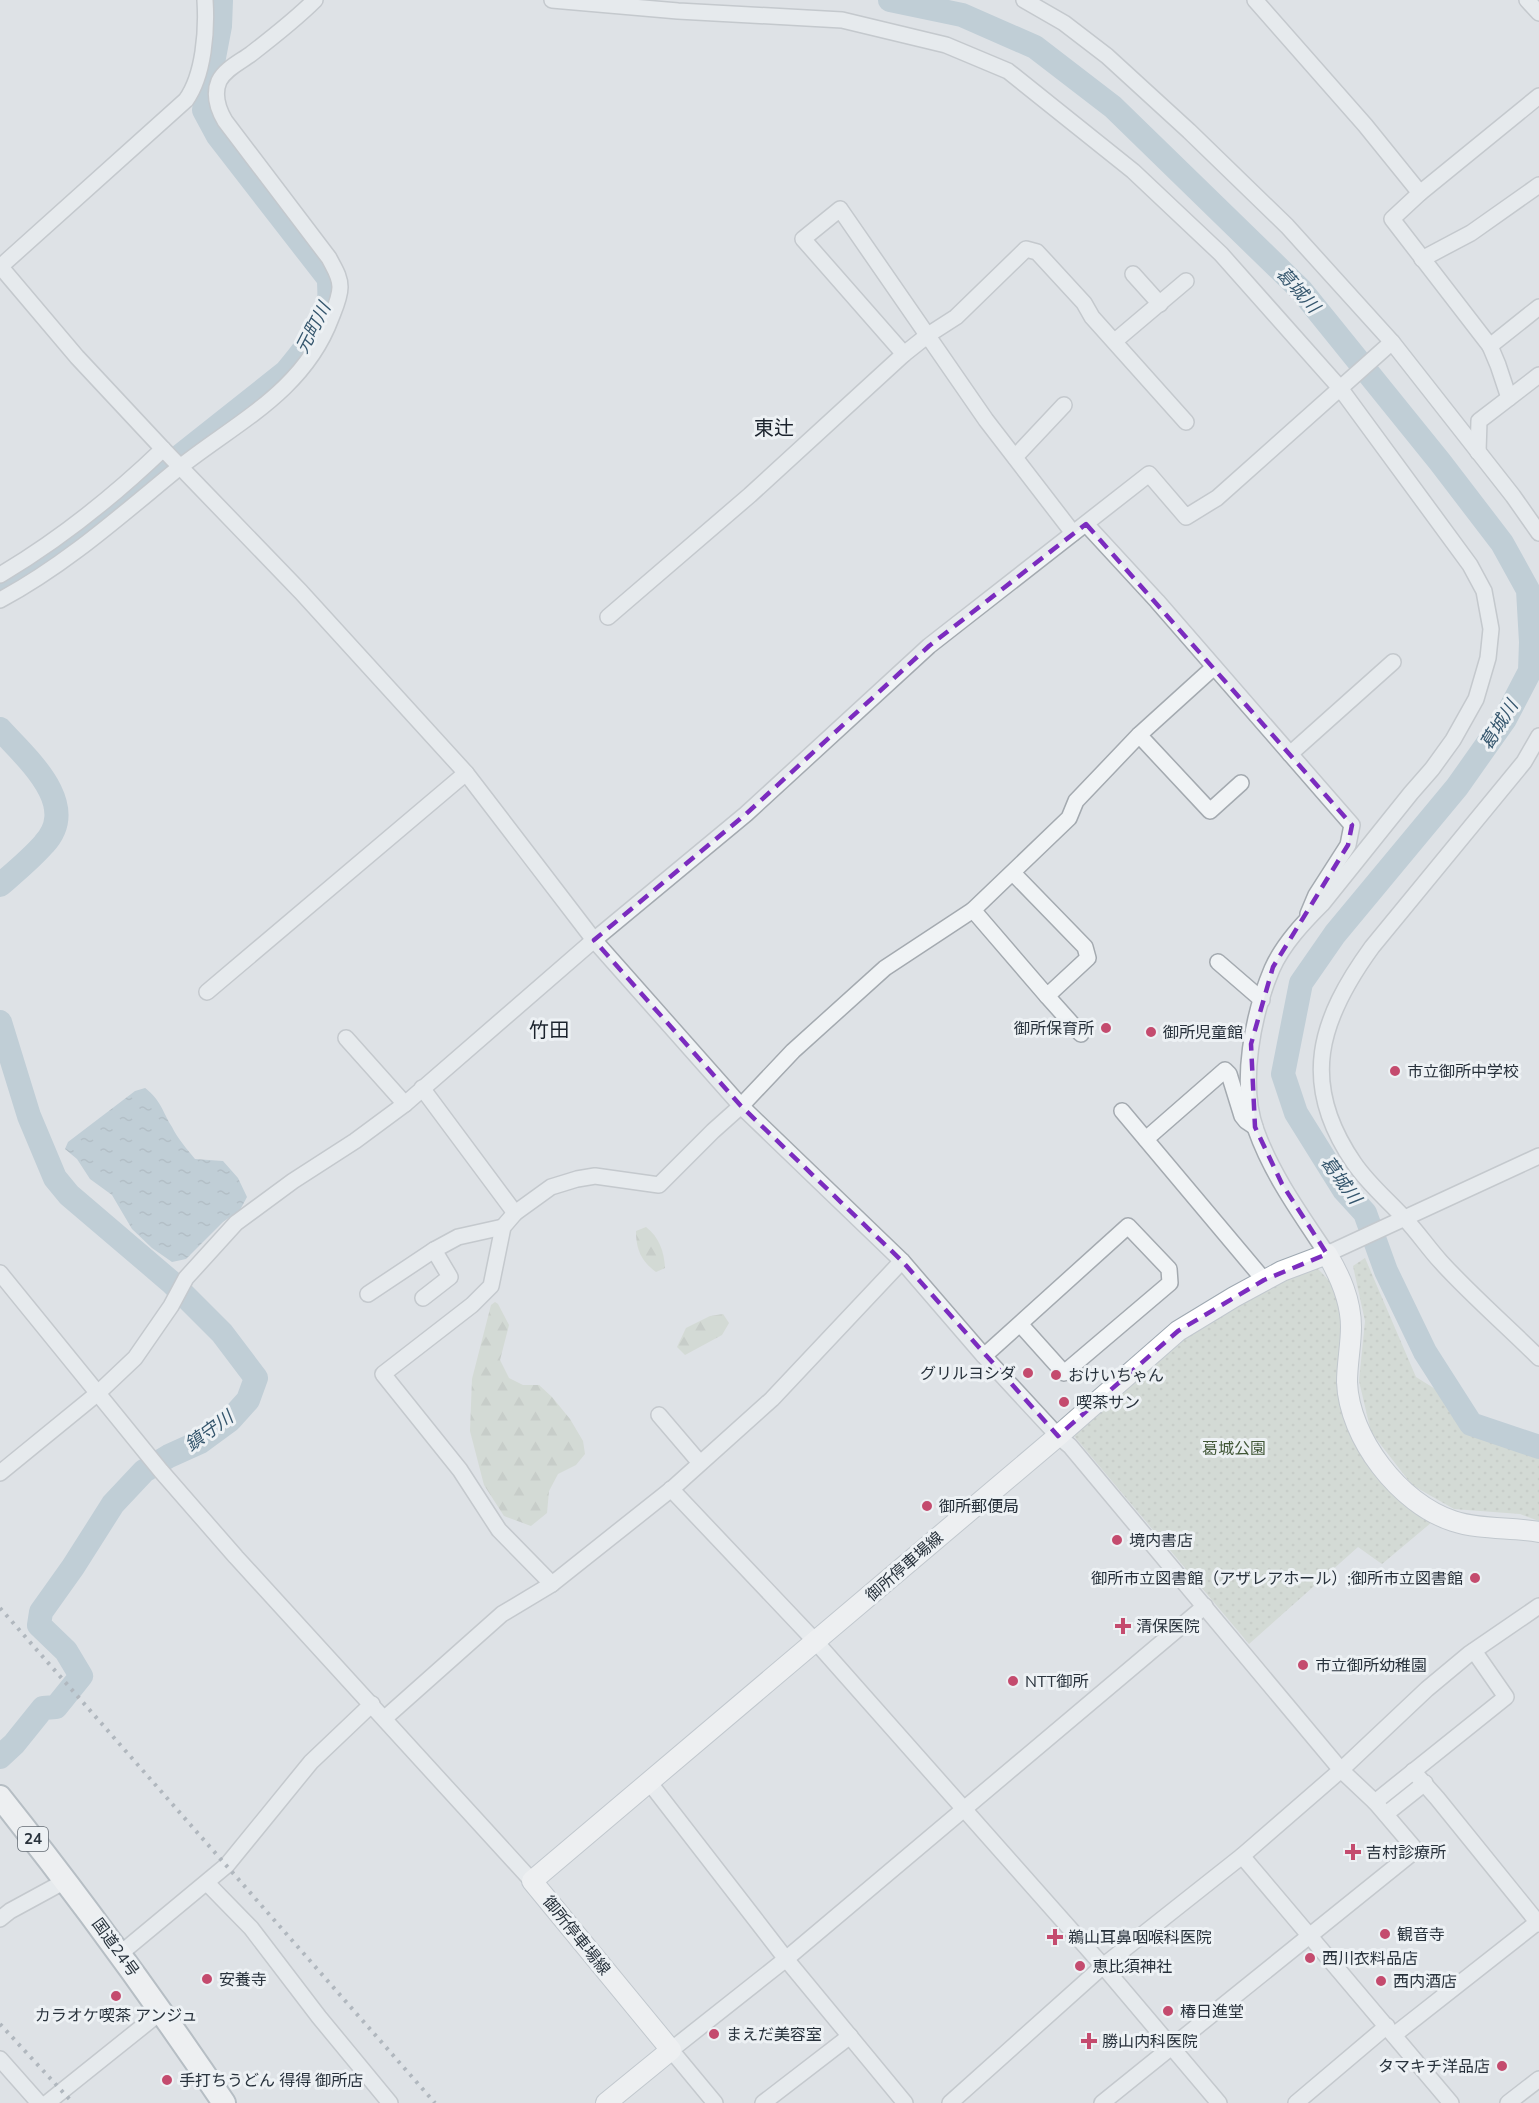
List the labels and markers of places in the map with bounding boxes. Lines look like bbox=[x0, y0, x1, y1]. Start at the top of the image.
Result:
place label: 御所保育所 bbox=[1014, 1018, 1094, 1038]
marker: 御所保育所 bbox=[1099, 1021, 1113, 1035]
place label: 御所児童館 bbox=[1163, 1022, 1243, 1042]
marker: 御所児童館 bbox=[1144, 1025, 1158, 1039]
place label: 市立御所中学校 bbox=[1407, 1061, 1519, 1081]
marker: 市立御所中学校 bbox=[1388, 1064, 1402, 1078]
place label: グリルヨシダ bbox=[920, 1363, 1016, 1383]
place label: おけいちゃん bbox=[1068, 1365, 1164, 1385]
marker: グリルヨシダ bbox=[1021, 1366, 1035, 1380]
marker: おけいちゃん bbox=[1049, 1368, 1063, 1382]
place label: 喫茶サン bbox=[1076, 1392, 1140, 1412]
marker: 喫茶サン bbox=[1057, 1395, 1071, 1409]
place label: 御所郵便局 bbox=[939, 1496, 1019, 1516]
marker: 御所郵便局 bbox=[920, 1499, 934, 1513]
place label: 境内書店 bbox=[1129, 1530, 1193, 1550]
marker: 境内書店 bbox=[1110, 1533, 1124, 1547]
place label: 御所市立図書館（アザレアホール）;御所市立図書館 bbox=[1091, 1568, 1463, 1588]
marker: 御所市立図書館（アザレアホール）;御所市立図書館 bbox=[1468, 1571, 1482, 1585]
place label: 清保医院 bbox=[1136, 1616, 1200, 1636]
marker: 清保医院 bbox=[1114, 1617, 1132, 1635]
place label: 市立御所幼稚園 bbox=[1315, 1655, 1427, 1675]
marker: 市立御所幼稚園 bbox=[1296, 1658, 1310, 1672]
place label: NTT御所 bbox=[1025, 1671, 1088, 1691]
marker: NTT御所 bbox=[1006, 1674, 1020, 1688]
place label: 吉村診療所 bbox=[1366, 1842, 1446, 1862]
marker: 吉村診療所 bbox=[1344, 1843, 1362, 1861]
place label: 観音寺 bbox=[1397, 1924, 1445, 1944]
place label: 鵜山耳鼻咽喉科医院 bbox=[1068, 1927, 1212, 1947]
marker: 観音寺 bbox=[1378, 1927, 1392, 1941]
marker: 鵜山耳鼻咽喉科医院 bbox=[1046, 1928, 1064, 1946]
place label: 西川衣料品店 bbox=[1322, 1948, 1418, 1968]
marker: 西川衣料品店 bbox=[1303, 1951, 1317, 1965]
place label: 恵比須神社 bbox=[1092, 1956, 1172, 1976]
marker: 恵比須神社 bbox=[1073, 1959, 1087, 1973]
place label: 安養寺 bbox=[219, 1969, 267, 1989]
place label: 西内酒店 bbox=[1393, 1971, 1457, 1991]
marker: 安養寺 bbox=[200, 1972, 214, 1986]
marker: 西内酒店 bbox=[1374, 1974, 1388, 1988]
marker: カラオケ喫茶 アンジュ bbox=[109, 1989, 123, 2003]
place label: 椿日進堂 bbox=[1180, 2001, 1244, 2021]
marker: 椿日進堂 bbox=[1161, 2004, 1175, 2018]
place label: カラオケ喫茶 アンジュ bbox=[35, 2005, 197, 2025]
place label: まえだ美容室 bbox=[726, 2024, 822, 2044]
marker: まえだ美容室 bbox=[707, 2027, 721, 2041]
place label: 勝山内科医院 bbox=[1102, 2031, 1198, 2051]
marker: 勝山内科医院 bbox=[1080, 2032, 1098, 2050]
place label: タマキチ洋品店 bbox=[1378, 2056, 1490, 2076]
marker: タマキチ洋品店 bbox=[1495, 2059, 1509, 2073]
place label: 手打ちうどん 得得 御所店 bbox=[179, 2070, 363, 2090]
marker: 手打ちうどん 得得 御所店 bbox=[160, 2073, 174, 2087]

